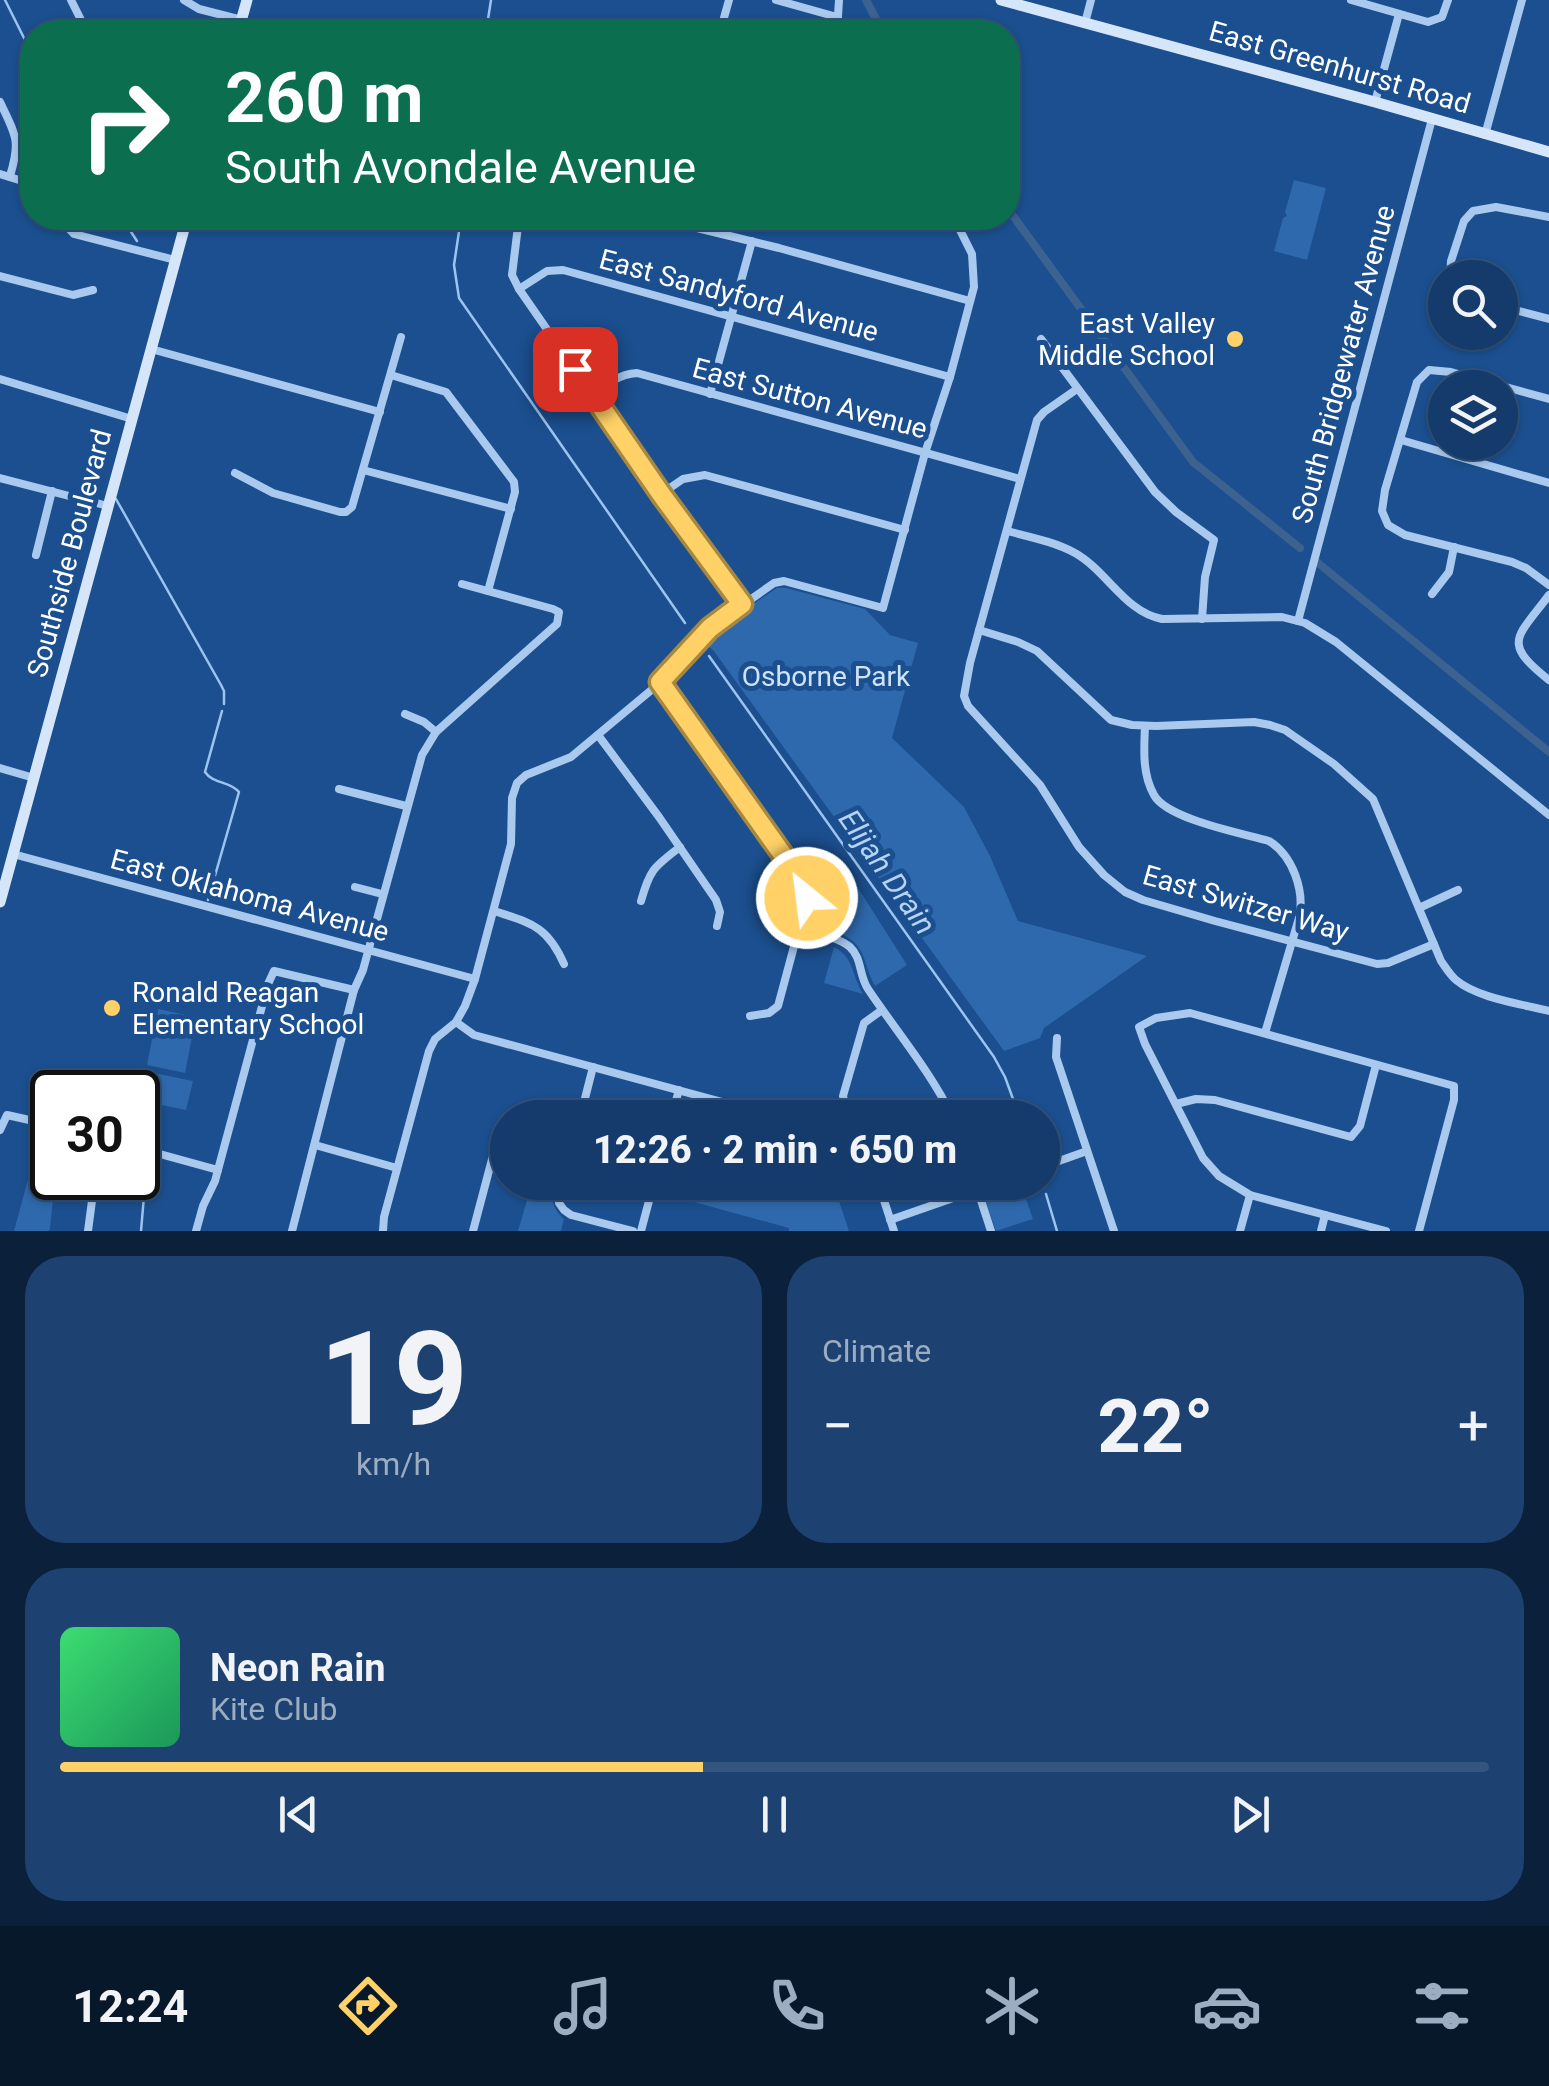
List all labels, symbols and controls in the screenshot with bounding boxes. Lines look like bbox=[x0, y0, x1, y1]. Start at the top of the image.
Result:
street label: East Greenhurst Road bbox=[1205, 14, 1474, 121]
text: 260 m bbox=[225, 57, 424, 139]
icon: right bbox=[60, 60, 190, 190]
text: South Avondale Avenue bbox=[225, 141, 696, 194]
street label: South Bridgewater Avenue bbox=[1285, 201, 1402, 527]
street label: East Sandyford Avenue bbox=[596, 242, 882, 349]
map controls bbox=[1428, 260, 1518, 460]
button: search bbox=[1428, 260, 1518, 350]
place label: East Valley Middle School bbox=[1038, 307, 1215, 372]
pin bbox=[533, 327, 618, 412]
marker: East Valley Middle School bbox=[1224, 328, 1246, 350]
icon: arrive bbox=[548, 342, 603, 397]
street label: East Sutton Avenue bbox=[689, 351, 931, 446]
button: layers bbox=[1428, 370, 1518, 460]
street label: Southside Boulevard bbox=[20, 426, 118, 681]
park label: Osborne Park bbox=[742, 660, 911, 693]
water label: Elijah Drain bbox=[832, 803, 943, 941]
street label: East Oklahoma Avenue bbox=[107, 842, 393, 949]
position arrow bbox=[755, 846, 859, 950]
street label: East Switzer Way bbox=[1139, 858, 1353, 949]
place label: Ronald Reagan Elementary School bbox=[132, 976, 364, 1041]
marker: Ronald Reagan Elementary School bbox=[101, 997, 123, 1019]
speed limit sign: 30 bbox=[30, 1070, 160, 1200]
text: 12:26 · 2 min · 650 m bbox=[593, 1128, 957, 1172]
text: 19 bbox=[319, 1303, 468, 1456]
text: Climate bbox=[822, 1332, 931, 1370]
text: 22° bbox=[1098, 1382, 1214, 1470]
text: − bbox=[822, 1394, 853, 1458]
text: + bbox=[1458, 1394, 1489, 1458]
text: km/h bbox=[356, 1445, 431, 1483]
text: Neon Rain bbox=[210, 1646, 386, 1690]
text: Kite Club bbox=[210, 1690, 337, 1728]
icon: previous bbox=[271, 1787, 326, 1842]
icon: pause bbox=[747, 1787, 802, 1842]
icon: next bbox=[1223, 1787, 1278, 1842]
icon: directions bbox=[333, 1971, 403, 2041]
icon: music bbox=[548, 1971, 618, 2041]
icon: phone bbox=[762, 1971, 832, 2041]
icon: climate bbox=[977, 1971, 1047, 2041]
icon: car bbox=[1192, 1971, 1262, 2041]
icon: filters bbox=[1407, 1971, 1477, 2041]
text: 12:24 bbox=[72, 1980, 188, 2033]

